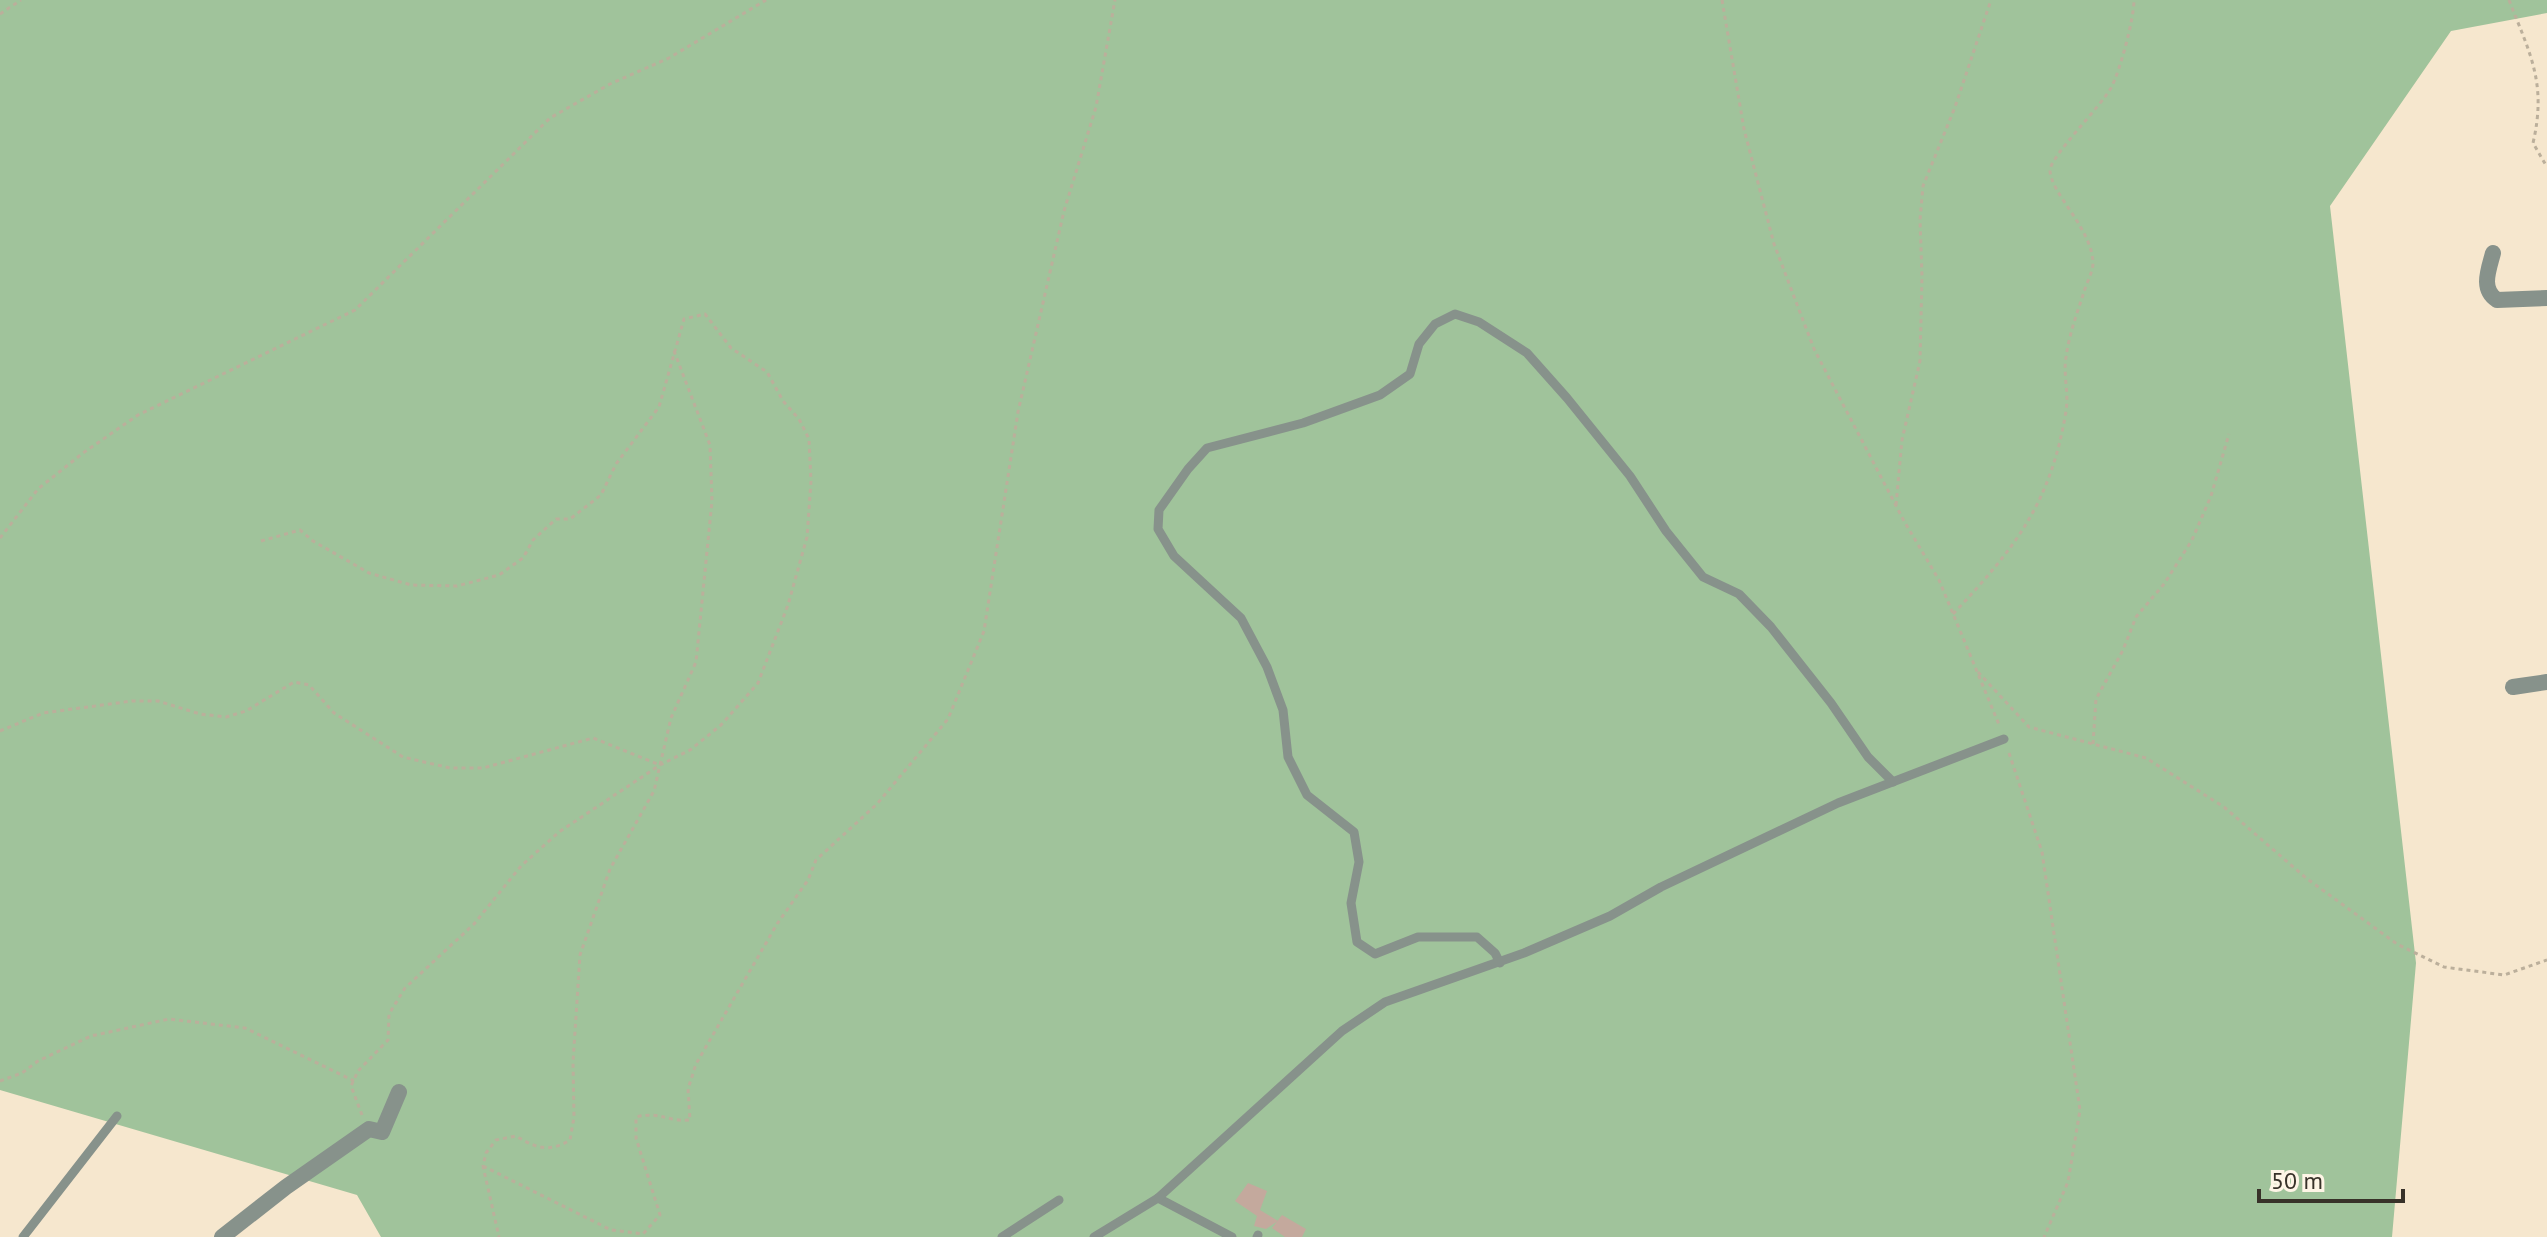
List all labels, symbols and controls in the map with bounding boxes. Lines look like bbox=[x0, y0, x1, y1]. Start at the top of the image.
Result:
scale bar bbox=[2259, 1153, 2403, 1203]
text: 50 m bbox=[2271, 1165, 2323, 1196]

